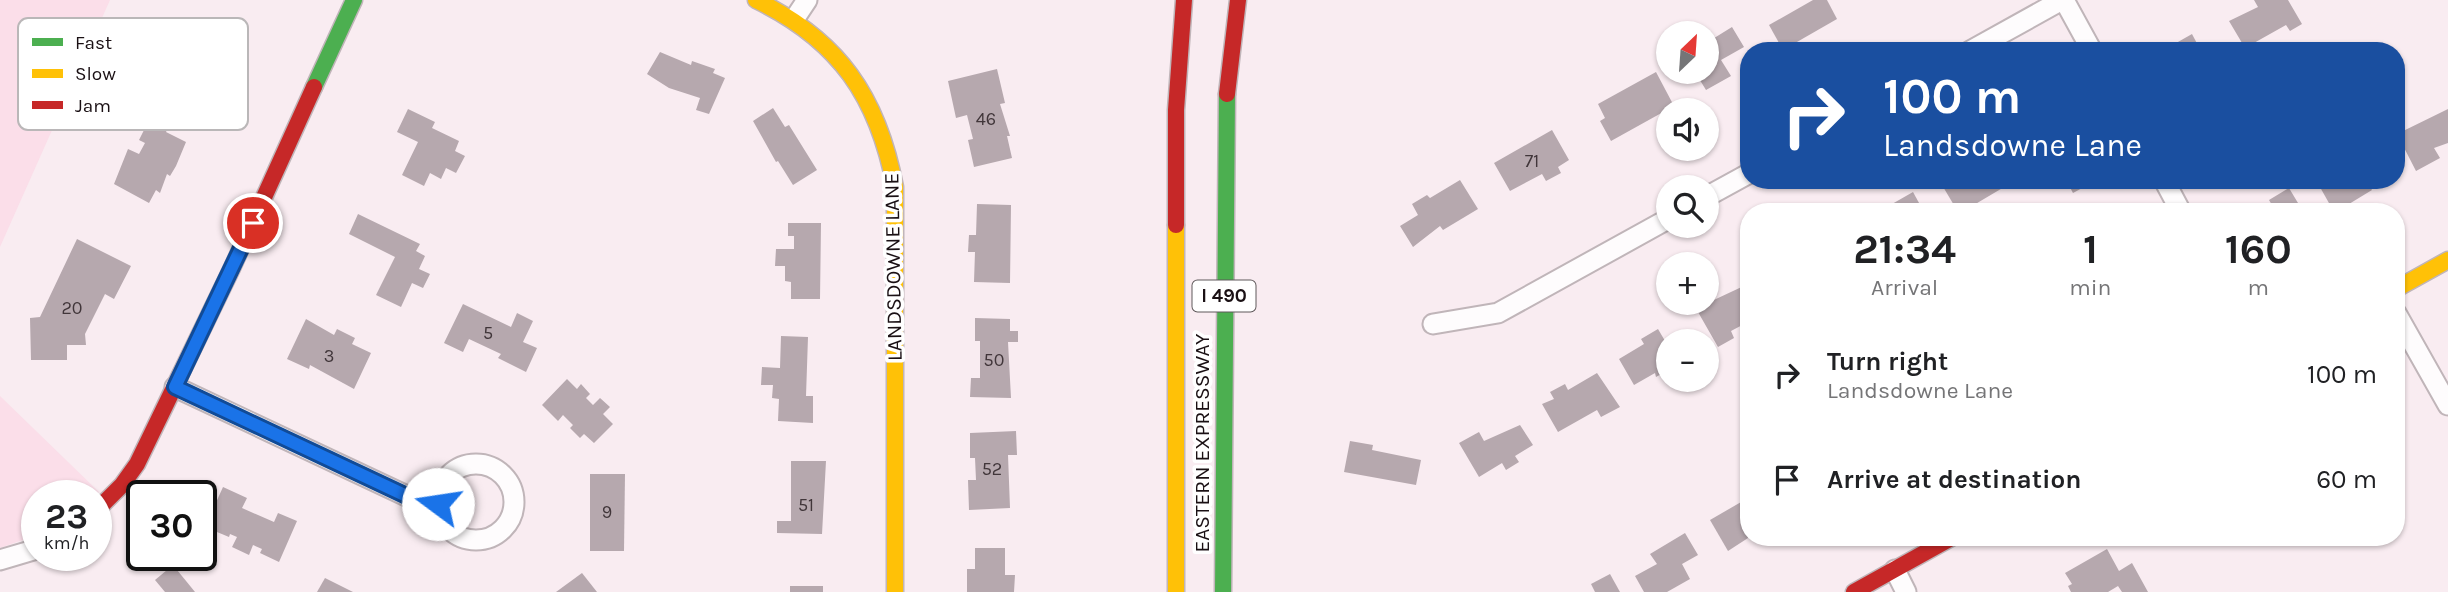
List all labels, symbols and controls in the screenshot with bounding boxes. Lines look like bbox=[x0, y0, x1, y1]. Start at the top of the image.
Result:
legend bbox=[18, 18, 248, 130]
north arrow bbox=[1656, 21, 1718, 84]
map controls bbox=[1656, 21, 1719, 392]
text: Fast bbox=[75, 32, 112, 54]
text: Slow bbox=[75, 63, 116, 85]
text: 100 m bbox=[1883, 68, 2021, 125]
icon: right bbox=[1768, 70, 1859, 161]
text: Jam bbox=[75, 95, 111, 117]
button: sound bbox=[1656, 98, 1719, 161]
house number: 46 bbox=[976, 108, 996, 130]
text: Landsdowne Lane bbox=[1883, 127, 2142, 164]
house number: 71 bbox=[1525, 150, 1539, 172]
street label: LANDSDOWNE LANE bbox=[879, 173, 907, 361]
button: search bbox=[1656, 175, 1719, 238]
pin bbox=[223, 193, 283, 253]
icon: arrive bbox=[234, 204, 272, 242]
text: 21:34 bbox=[1853, 224, 1956, 274]
text: 1 bbox=[2083, 224, 2098, 274]
text: 160 bbox=[2225, 224, 2292, 274]
button: + bbox=[1656, 252, 1719, 315]
text: Arrival bbox=[1871, 274, 1938, 301]
text: min bbox=[2069, 274, 2112, 301]
text: m bbox=[2247, 274, 2269, 301]
road number: I 490 bbox=[1192, 280, 1256, 312]
house number: 20 bbox=[61, 297, 83, 319]
house number: 5 bbox=[483, 322, 493, 344]
button: − bbox=[1656, 329, 1719, 392]
street label: EASTERN EXPRESSWAY bbox=[1190, 333, 1214, 553]
house number: 3 bbox=[324, 345, 334, 367]
text: Turn right bbox=[1827, 346, 1948, 377]
house number: 50 bbox=[984, 349, 1004, 371]
icon: right bbox=[1768, 356, 1806, 394]
text: 100 m bbox=[2307, 359, 2377, 390]
text: Landsdowne Lane bbox=[1827, 377, 2013, 404]
house number: 52 bbox=[982, 458, 1002, 480]
icon: arrive bbox=[1768, 461, 1806, 499]
text: Arrive at destination bbox=[1827, 464, 2081, 495]
text: 60 m bbox=[2316, 464, 2377, 495]
position arrow bbox=[401, 467, 475, 541]
speed limit sign: 30 bbox=[126, 480, 217, 571]
house number: 51 bbox=[798, 494, 814, 516]
text: 23 bbox=[45, 496, 88, 537]
house number: 9 bbox=[602, 501, 612, 523]
text: km/h bbox=[44, 532, 89, 554]

